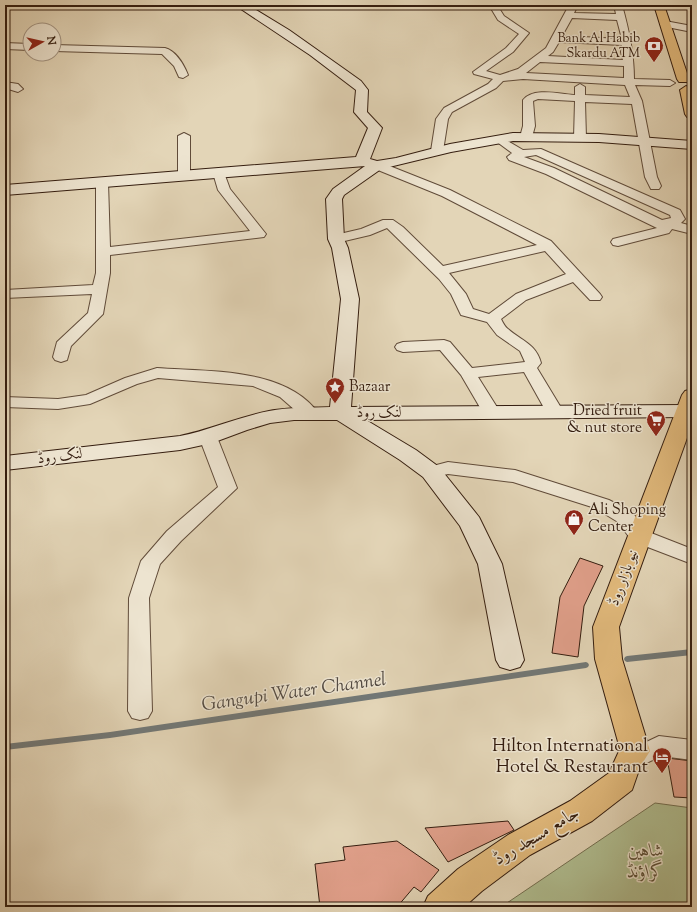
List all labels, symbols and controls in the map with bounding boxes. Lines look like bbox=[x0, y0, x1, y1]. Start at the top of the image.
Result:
north arrow bbox=[22, 22, 62, 62]
place label: Bank Al Habib Skardu ATM bbox=[557, 30, 640, 63]
text: N bbox=[42, 34, 59, 46]
bank icon: Bank Al Habib Skardu ATM bbox=[643, 35, 665, 63]
place icon: Bazaar bbox=[324, 376, 346, 404]
place label: Bazaar bbox=[349, 377, 391, 398]
place label: Dried fruit & nut store bbox=[567, 401, 642, 439]
street label: لنک روڈ bbox=[356, 403, 402, 424]
supermarket icon: Dried fruit & nut store bbox=[645, 409, 667, 437]
street label: لنک روڈ bbox=[36, 444, 84, 470]
place label: Ali Shoping Center bbox=[588, 500, 666, 538]
shop icon: Ali Shoping Center bbox=[563, 508, 585, 536]
street label: نیو بازار روڈ bbox=[604, 547, 644, 609]
water label: Gangupi Water Channel bbox=[200, 667, 388, 719]
place label: Hilton International Hotel & Restaurant bbox=[492, 734, 648, 781]
hotel icon: Hilton International Hotel & Restaurant bbox=[651, 746, 673, 774]
street label: جامع مسجد روڈ bbox=[489, 801, 586, 874]
park label: شاہین گراؤنڈ bbox=[627, 839, 665, 886]

